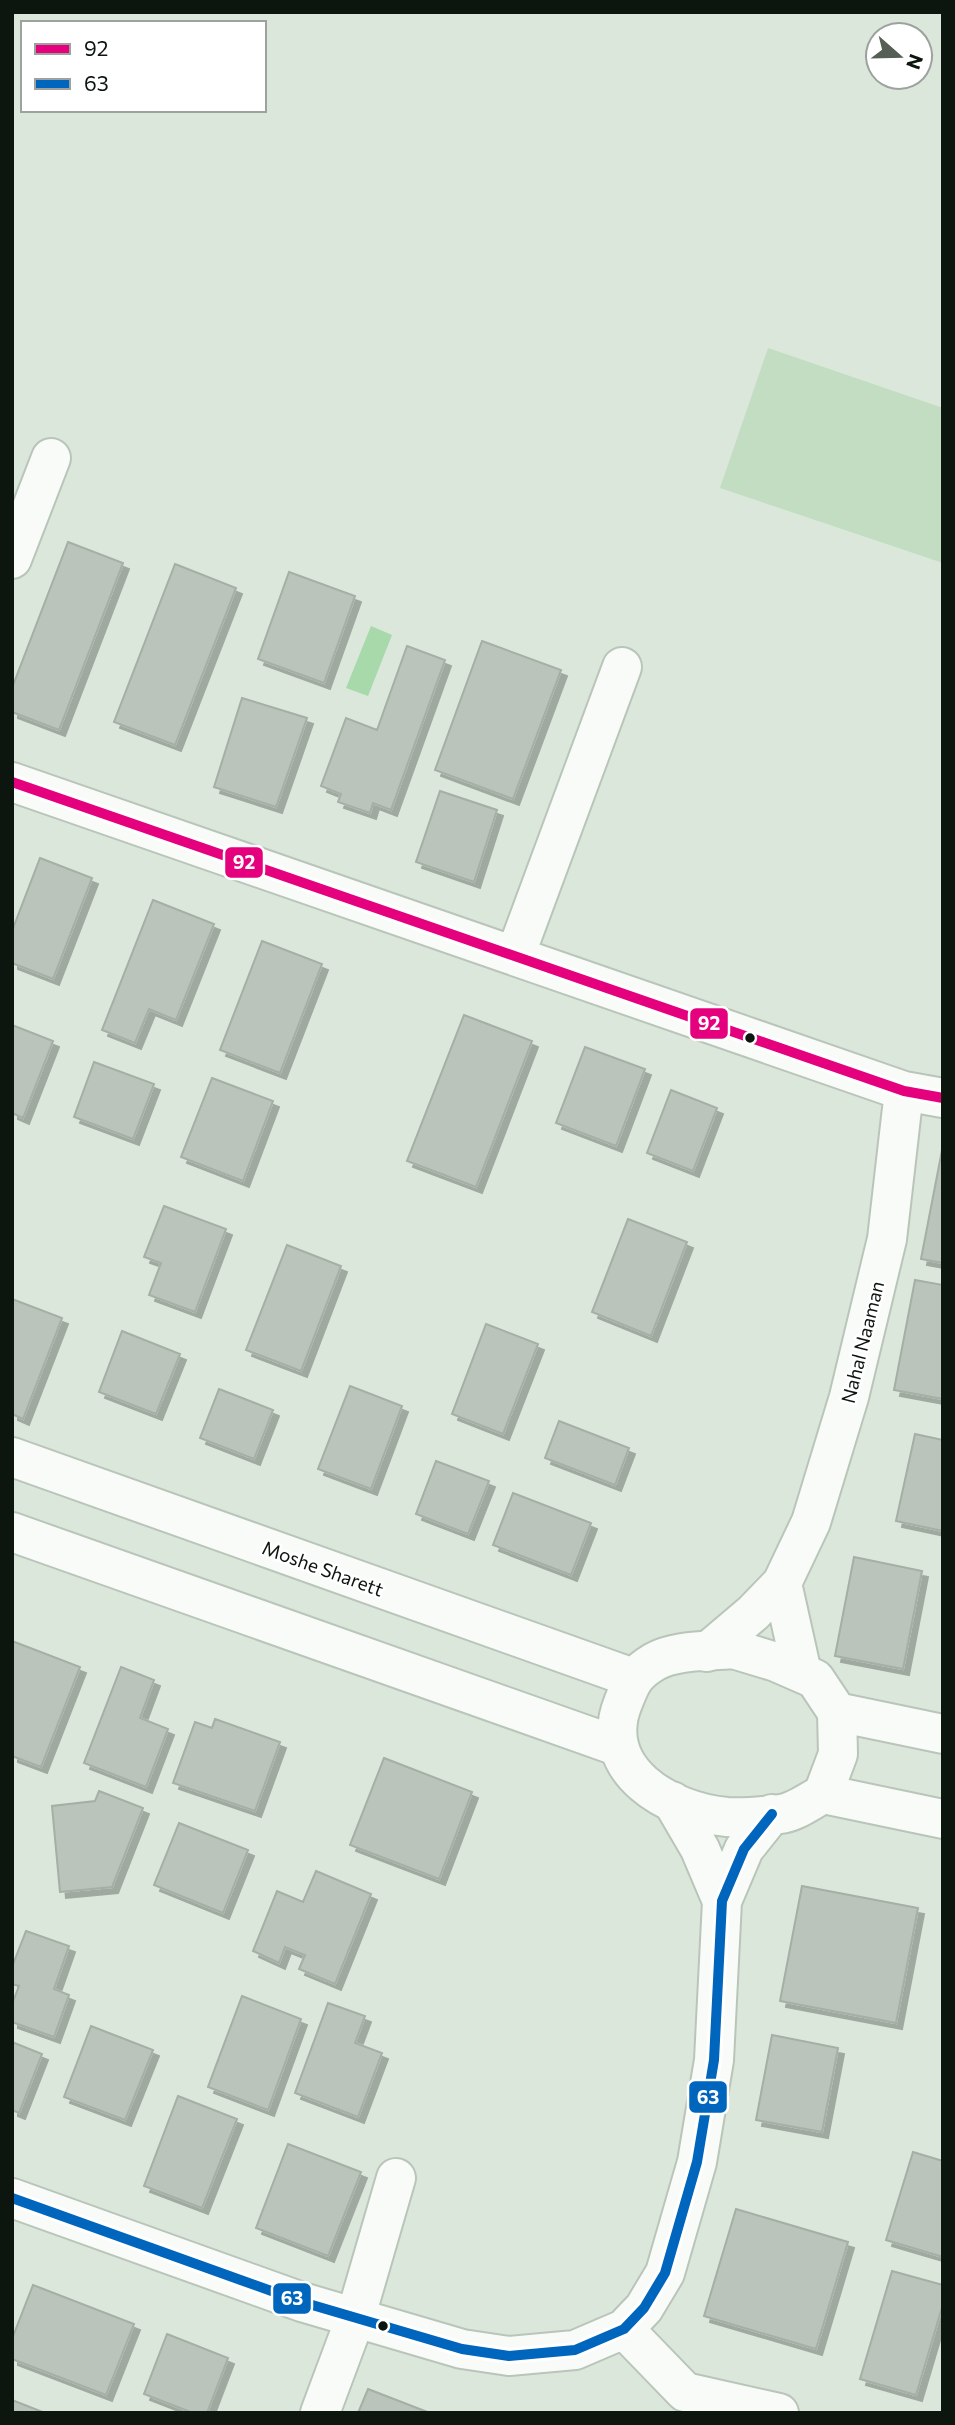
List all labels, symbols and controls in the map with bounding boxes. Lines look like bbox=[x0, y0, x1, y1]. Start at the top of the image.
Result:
legend bbox=[21, 21, 266, 112]
north arrow bbox=[864, 21, 934, 91]
text: 92 bbox=[84, 35, 108, 60]
text: N bbox=[902, 51, 929, 73]
text: 63 bbox=[84, 70, 109, 95]
line badge: 92 bbox=[224, 846, 264, 879]
text: 92 bbox=[233, 850, 255, 873]
line badge: 92 bbox=[689, 1007, 729, 1040]
text: 92 bbox=[698, 1011, 720, 1034]
unlabelled marker bbox=[743, 1031, 757, 1045]
street label: Nahal Naaman bbox=[836, 1278, 888, 1406]
street label: Moshe Sharett bbox=[259, 1535, 387, 1601]
line badge: 63 bbox=[688, 2080, 728, 2114]
text: 63 bbox=[697, 2085, 719, 2108]
line badge: 63 bbox=[272, 2282, 312, 2315]
text: 63 bbox=[281, 2286, 303, 2309]
unlabelled marker bbox=[376, 2319, 390, 2333]

